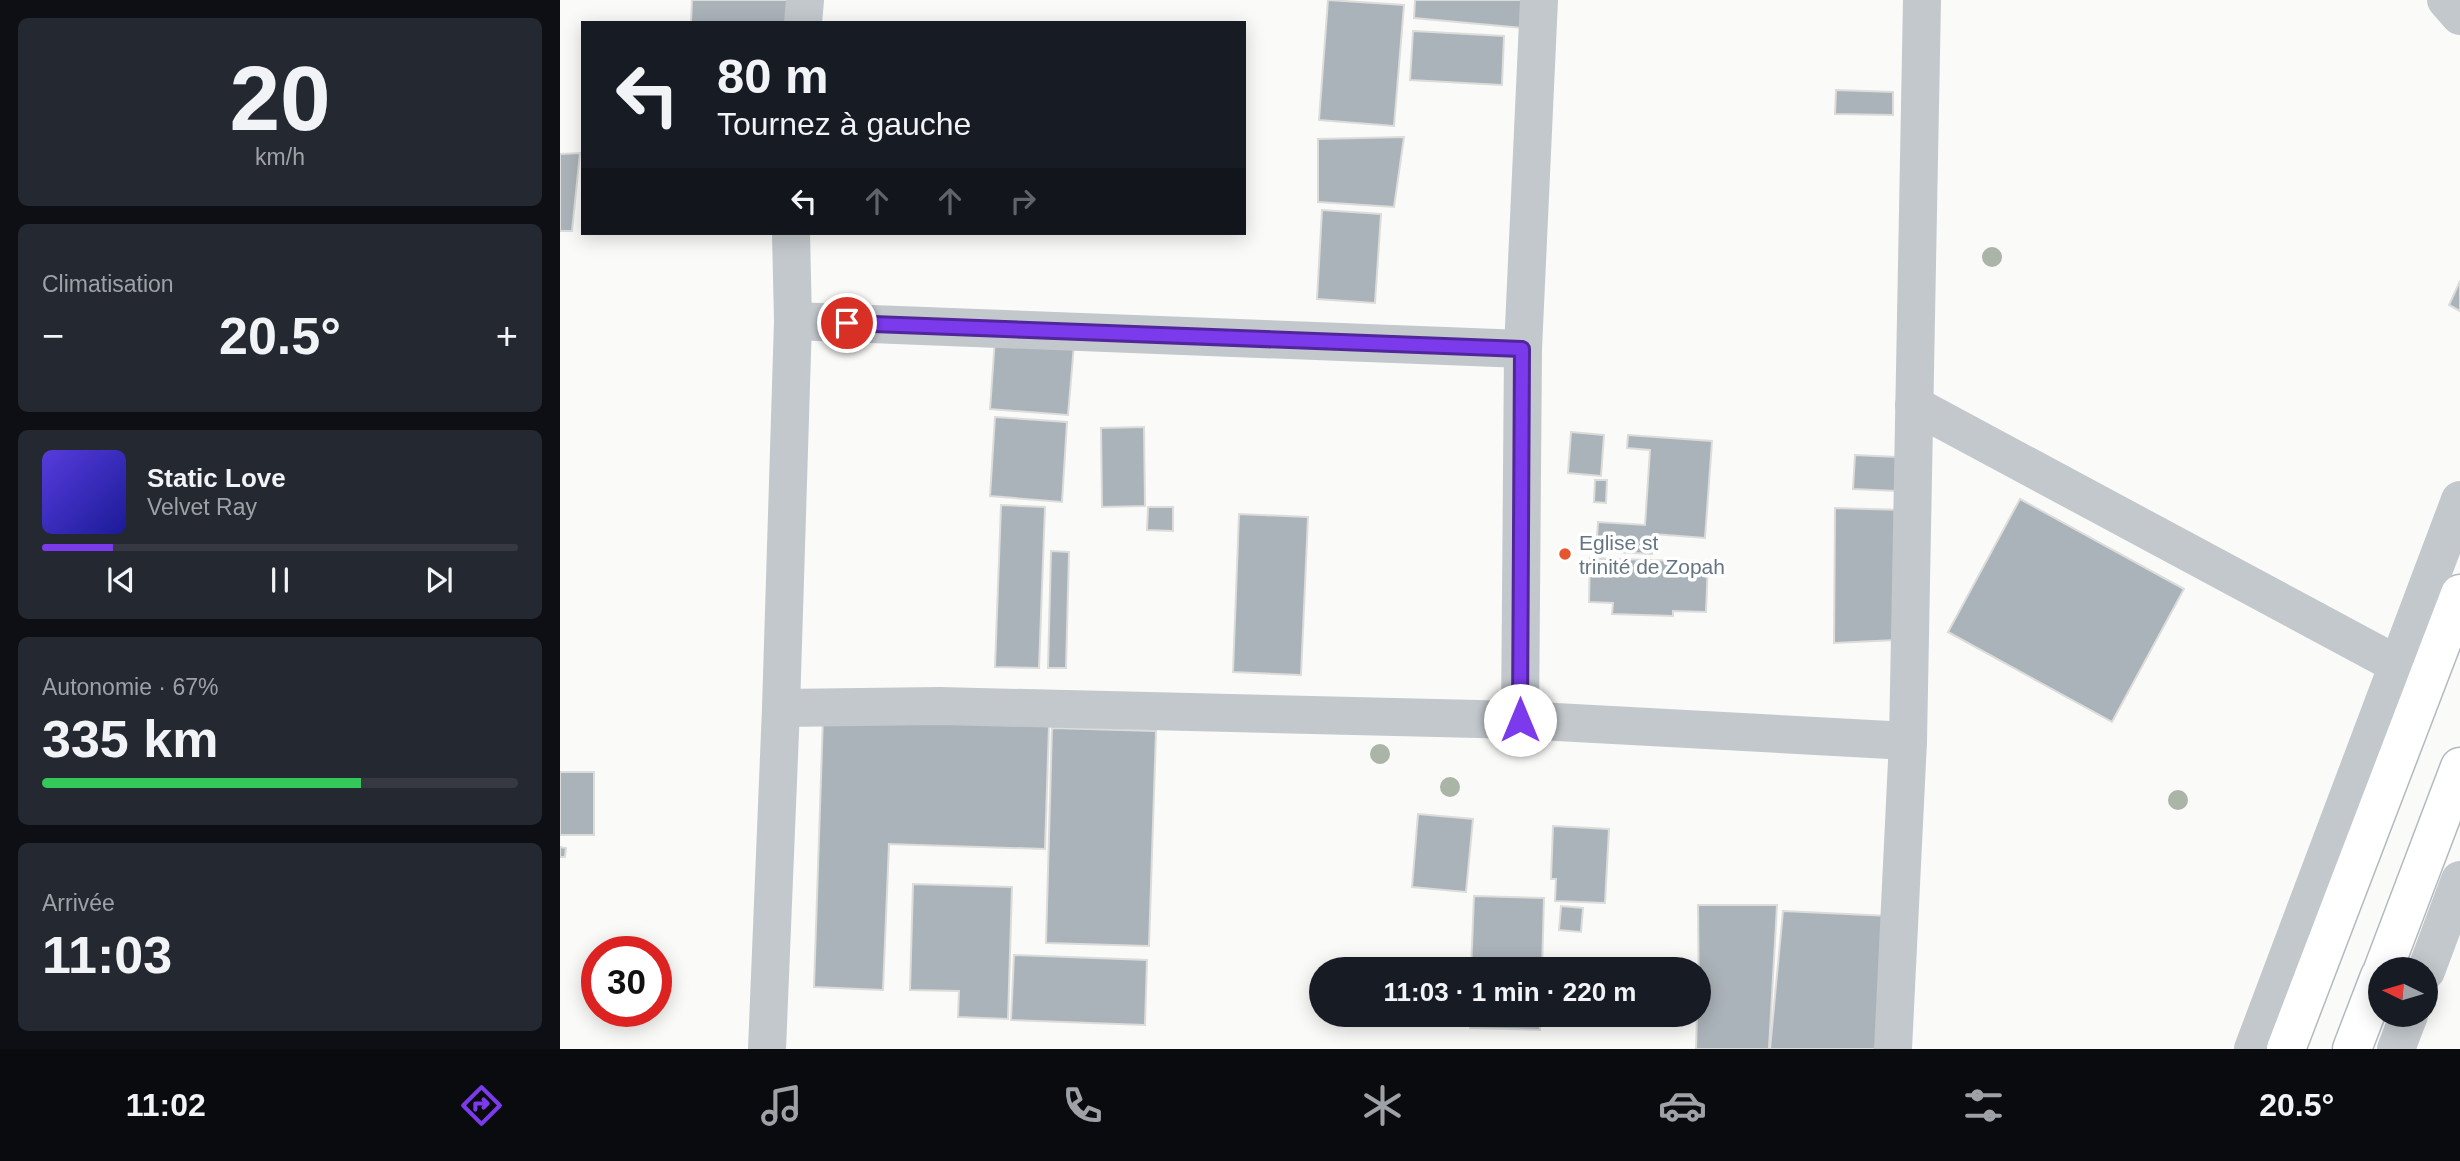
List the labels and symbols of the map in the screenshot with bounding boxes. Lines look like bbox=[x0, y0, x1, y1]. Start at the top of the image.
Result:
pin bbox=[817, 293, 877, 353]
place label: Eglise st trinité de Zopah bbox=[1579, 531, 1725, 578]
marker: Eglise st trinité de Zopah bbox=[1557, 546, 1573, 562]
position arrow bbox=[1483, 683, 1557, 757]
speed limit sign: 30 bbox=[581, 936, 672, 1027]
north arrow bbox=[2368, 957, 2438, 1027]

